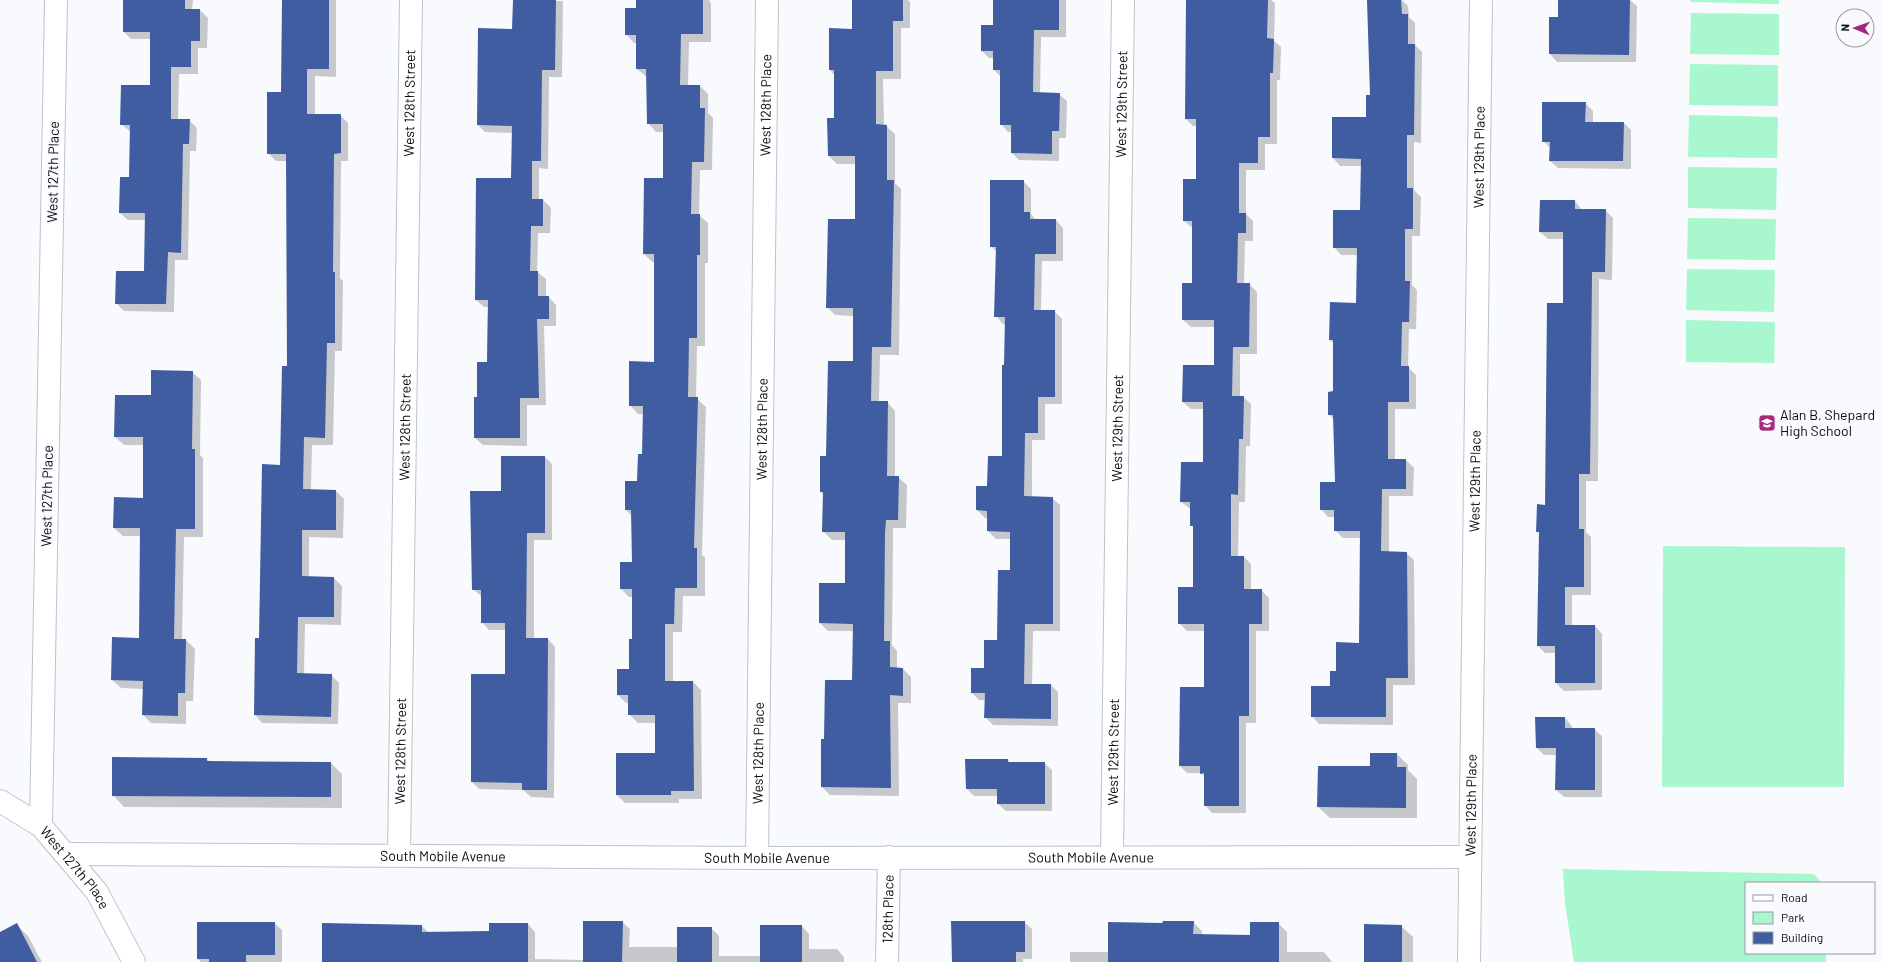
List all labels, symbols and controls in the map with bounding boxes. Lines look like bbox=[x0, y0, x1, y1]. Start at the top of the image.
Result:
north arrow bbox=[1835, 8, 1875, 48]
text: N bbox=[1838, 24, 1851, 32]
street label: West 128th Street bbox=[400, 49, 418, 157]
street label: West 129th Street bbox=[1112, 50, 1130, 158]
street label: West 128th Place bbox=[756, 54, 774, 156]
street label: West 129th Place bbox=[1469, 106, 1488, 208]
street label: West 127th Place bbox=[43, 121, 62, 223]
street label: West 128th Street bbox=[395, 373, 414, 481]
street label: West 129th Street bbox=[1108, 374, 1126, 482]
street label: West 128th Place bbox=[752, 378, 771, 480]
place label: Alan B. Shepard High School bbox=[1780, 406, 1875, 439]
school or university icon: Alan B. Shepard High School bbox=[1757, 413, 1777, 433]
street label: West 129th Place bbox=[1465, 430, 1484, 532]
street label: West 127th Place bbox=[37, 445, 56, 547]
street label: West 128th Street bbox=[391, 697, 409, 805]
street label: West 129th Street bbox=[1104, 698, 1122, 806]
street label: West 128th Place bbox=[749, 702, 767, 804]
street label: West 129th Place bbox=[1461, 754, 1480, 856]
street label: West 127th Place bbox=[37, 823, 113, 912]
street label: South Mobile Avenue bbox=[380, 847, 506, 865]
street label: South Mobile Avenue bbox=[1028, 848, 1154, 866]
street label: South Mobile Avenue bbox=[704, 849, 830, 866]
street label: 128th Place bbox=[878, 875, 897, 943]
legend bbox=[1745, 882, 1875, 954]
text: Road bbox=[1781, 890, 1808, 904]
text: Park bbox=[1781, 910, 1805, 924]
text: Building bbox=[1781, 930, 1823, 944]

